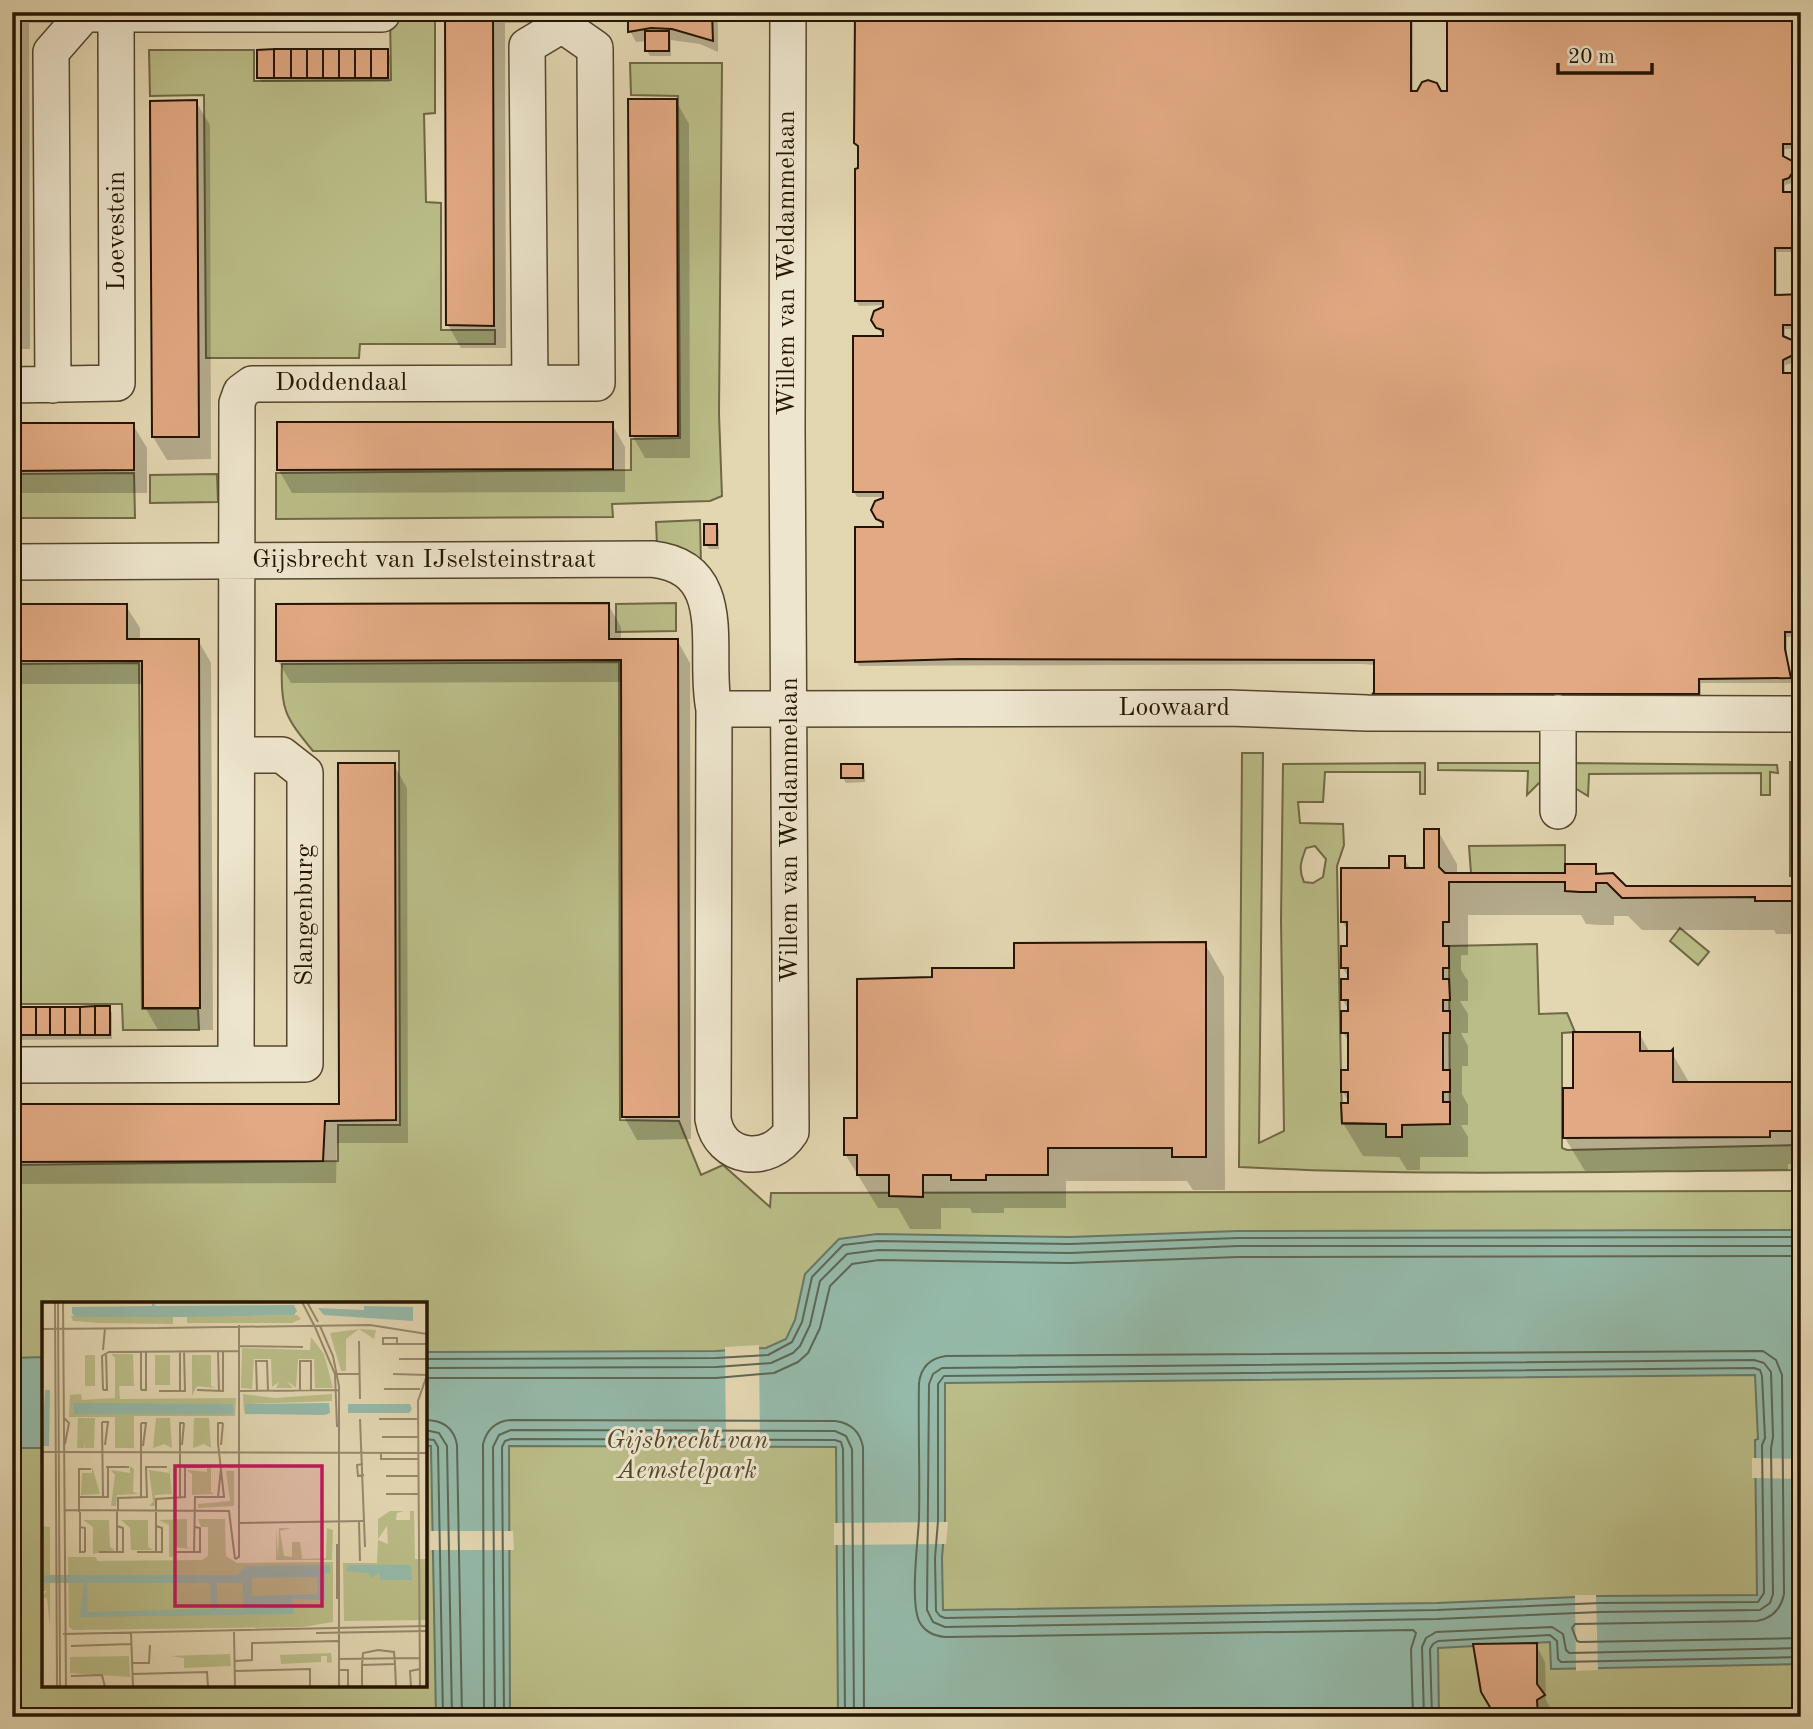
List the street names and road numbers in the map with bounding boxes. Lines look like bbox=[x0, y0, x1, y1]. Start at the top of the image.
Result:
street label: Willem van Weldammelaan bbox=[774, 110, 800, 416]
street label: Loevestein bbox=[104, 171, 130, 291]
street label: Doddendaal bbox=[275, 370, 407, 396]
street label: Gijsbrecht van IJselsteinstraat bbox=[252, 547, 596, 573]
street label: Willem van Weldammelaan bbox=[777, 677, 803, 983]
street label: Loowaard bbox=[1118, 695, 1230, 721]
street label: Slangenburg bbox=[292, 844, 318, 986]

